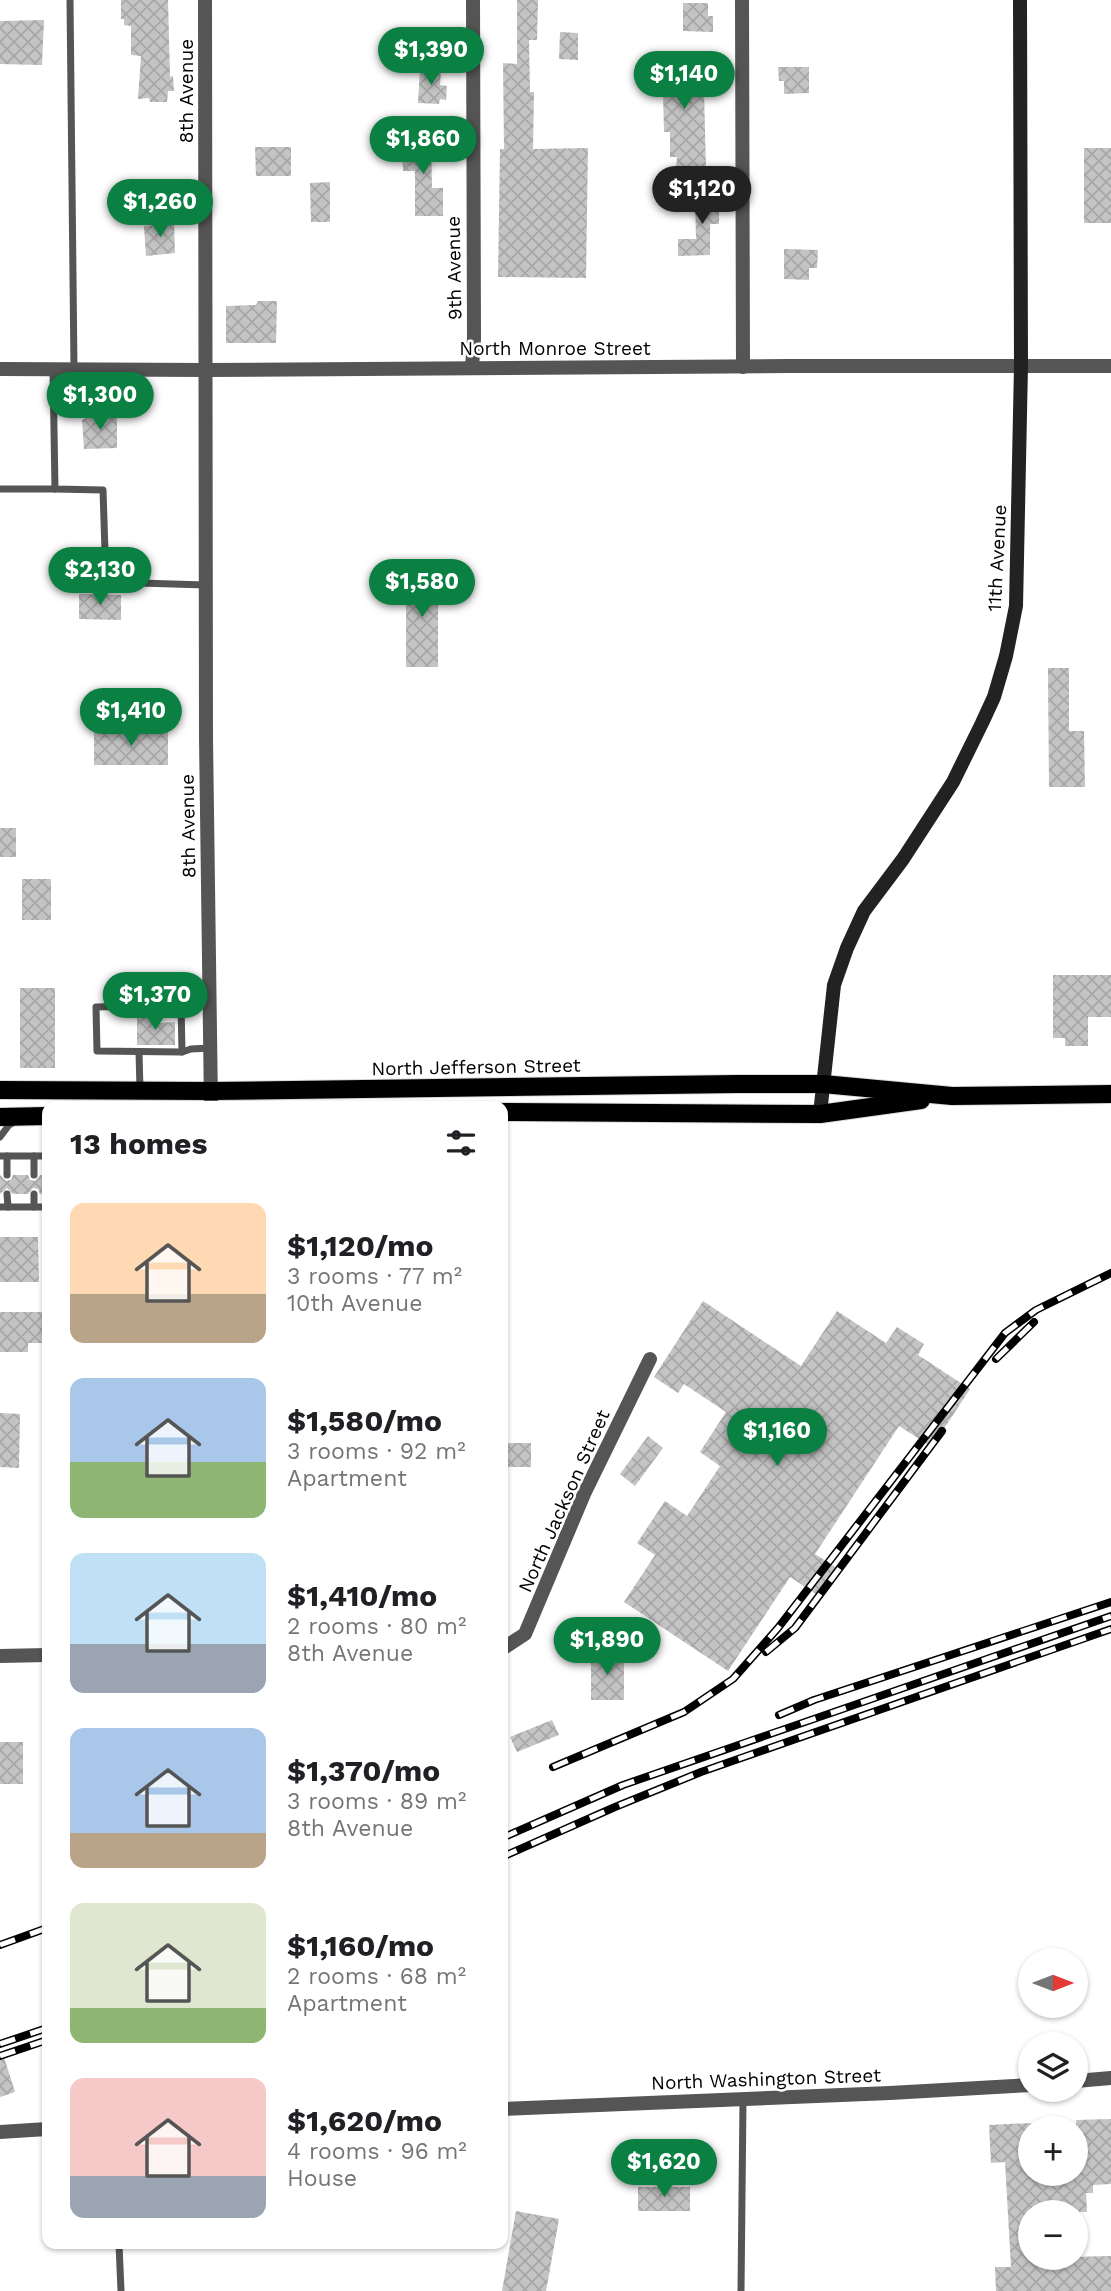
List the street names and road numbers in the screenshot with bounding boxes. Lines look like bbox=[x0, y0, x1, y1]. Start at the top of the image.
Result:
street label: 8th Avenue bbox=[175, 39, 198, 143]
street label: 9th Avenue bbox=[442, 216, 466, 320]
street label: North Monroe Street bbox=[459, 337, 651, 360]
street label: 11th Avenue bbox=[983, 504, 1011, 612]
street label: 8th Avenue bbox=[176, 774, 200, 878]
street label: North Jefferson Street bbox=[371, 1054, 581, 1080]
street label: North Jackson Street bbox=[513, 1406, 615, 1596]
street label: North Washington Street bbox=[651, 2063, 881, 2095]

